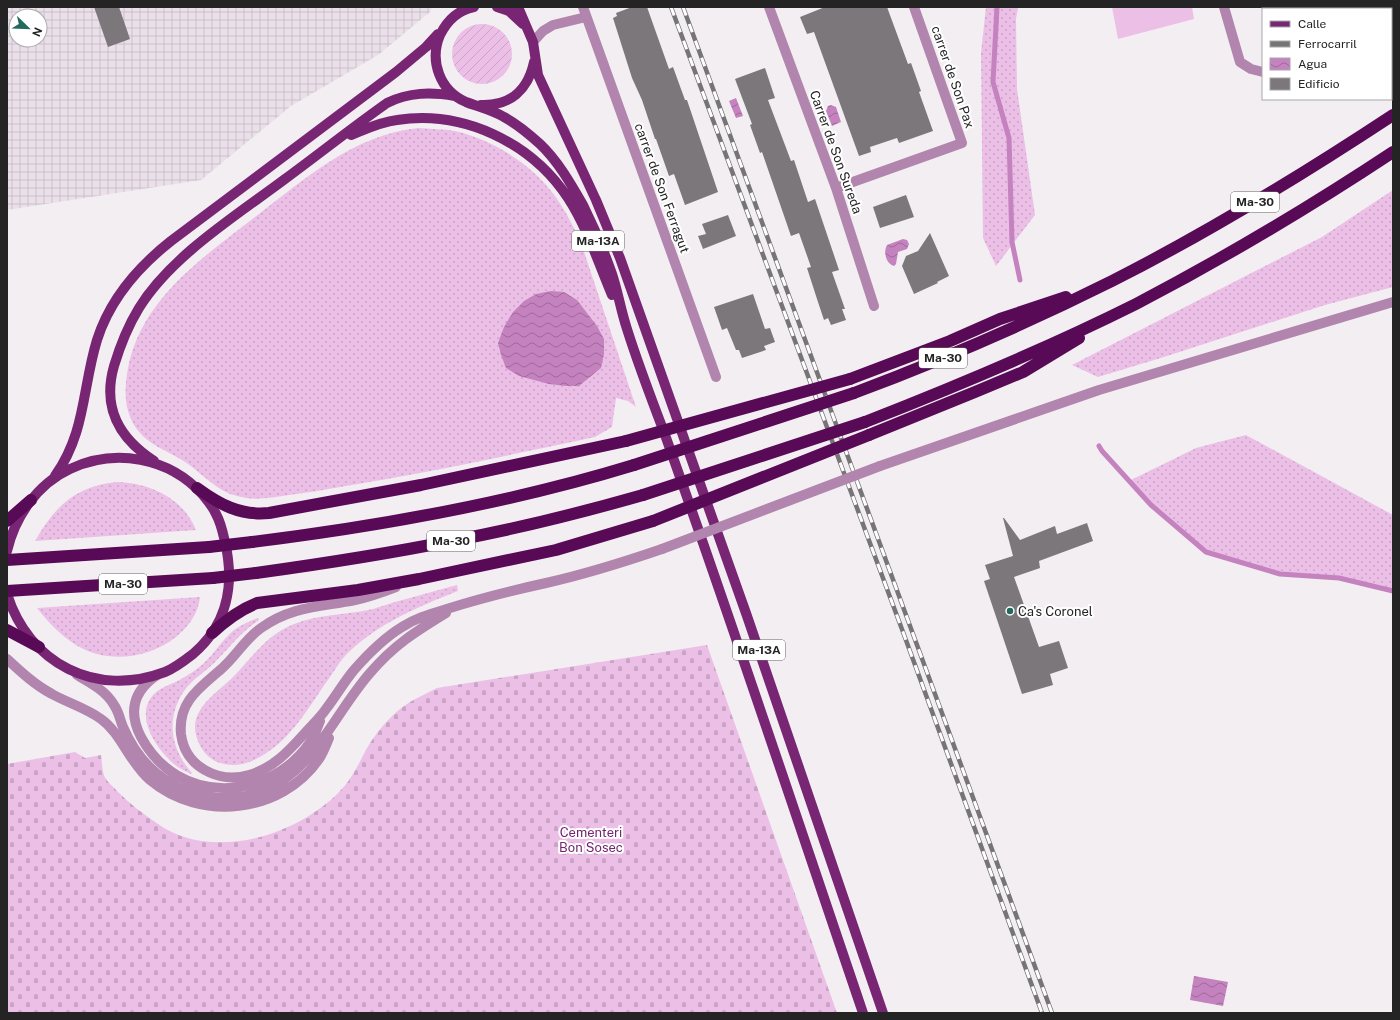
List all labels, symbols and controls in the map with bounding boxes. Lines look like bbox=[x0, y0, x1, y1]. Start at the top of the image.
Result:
north arrow bbox=[8, 8, 48, 48]
legend bbox=[1262, 8, 1392, 100]
text: Calle bbox=[1298, 17, 1327, 31]
street label: carrer de Son Pax bbox=[928, 24, 978, 130]
text: N bbox=[30, 26, 44, 38]
text: Ferrocarril bbox=[1298, 37, 1357, 51]
text: Agua bbox=[1298, 57, 1327, 71]
text: Edificio bbox=[1298, 77, 1340, 91]
street label: Carrer de Son Sureda bbox=[807, 88, 865, 216]
street label: carrer de Son Ferragut bbox=[632, 121, 692, 255]
road number: Ma-30 bbox=[1231, 192, 1279, 212]
road number: Ma-13A bbox=[572, 231, 624, 251]
road number: Ma-30 bbox=[919, 348, 967, 368]
road number: Ma-30 bbox=[427, 531, 475, 551]
road number: Ma-30 bbox=[99, 574, 147, 594]
place label: Ca's Coronel bbox=[1018, 604, 1093, 619]
marker: Ca's Coronel bbox=[1005, 606, 1015, 616]
road number: Ma-13A bbox=[733, 640, 785, 660]
park label: Cementeri Bon Sosec bbox=[559, 825, 623, 855]

